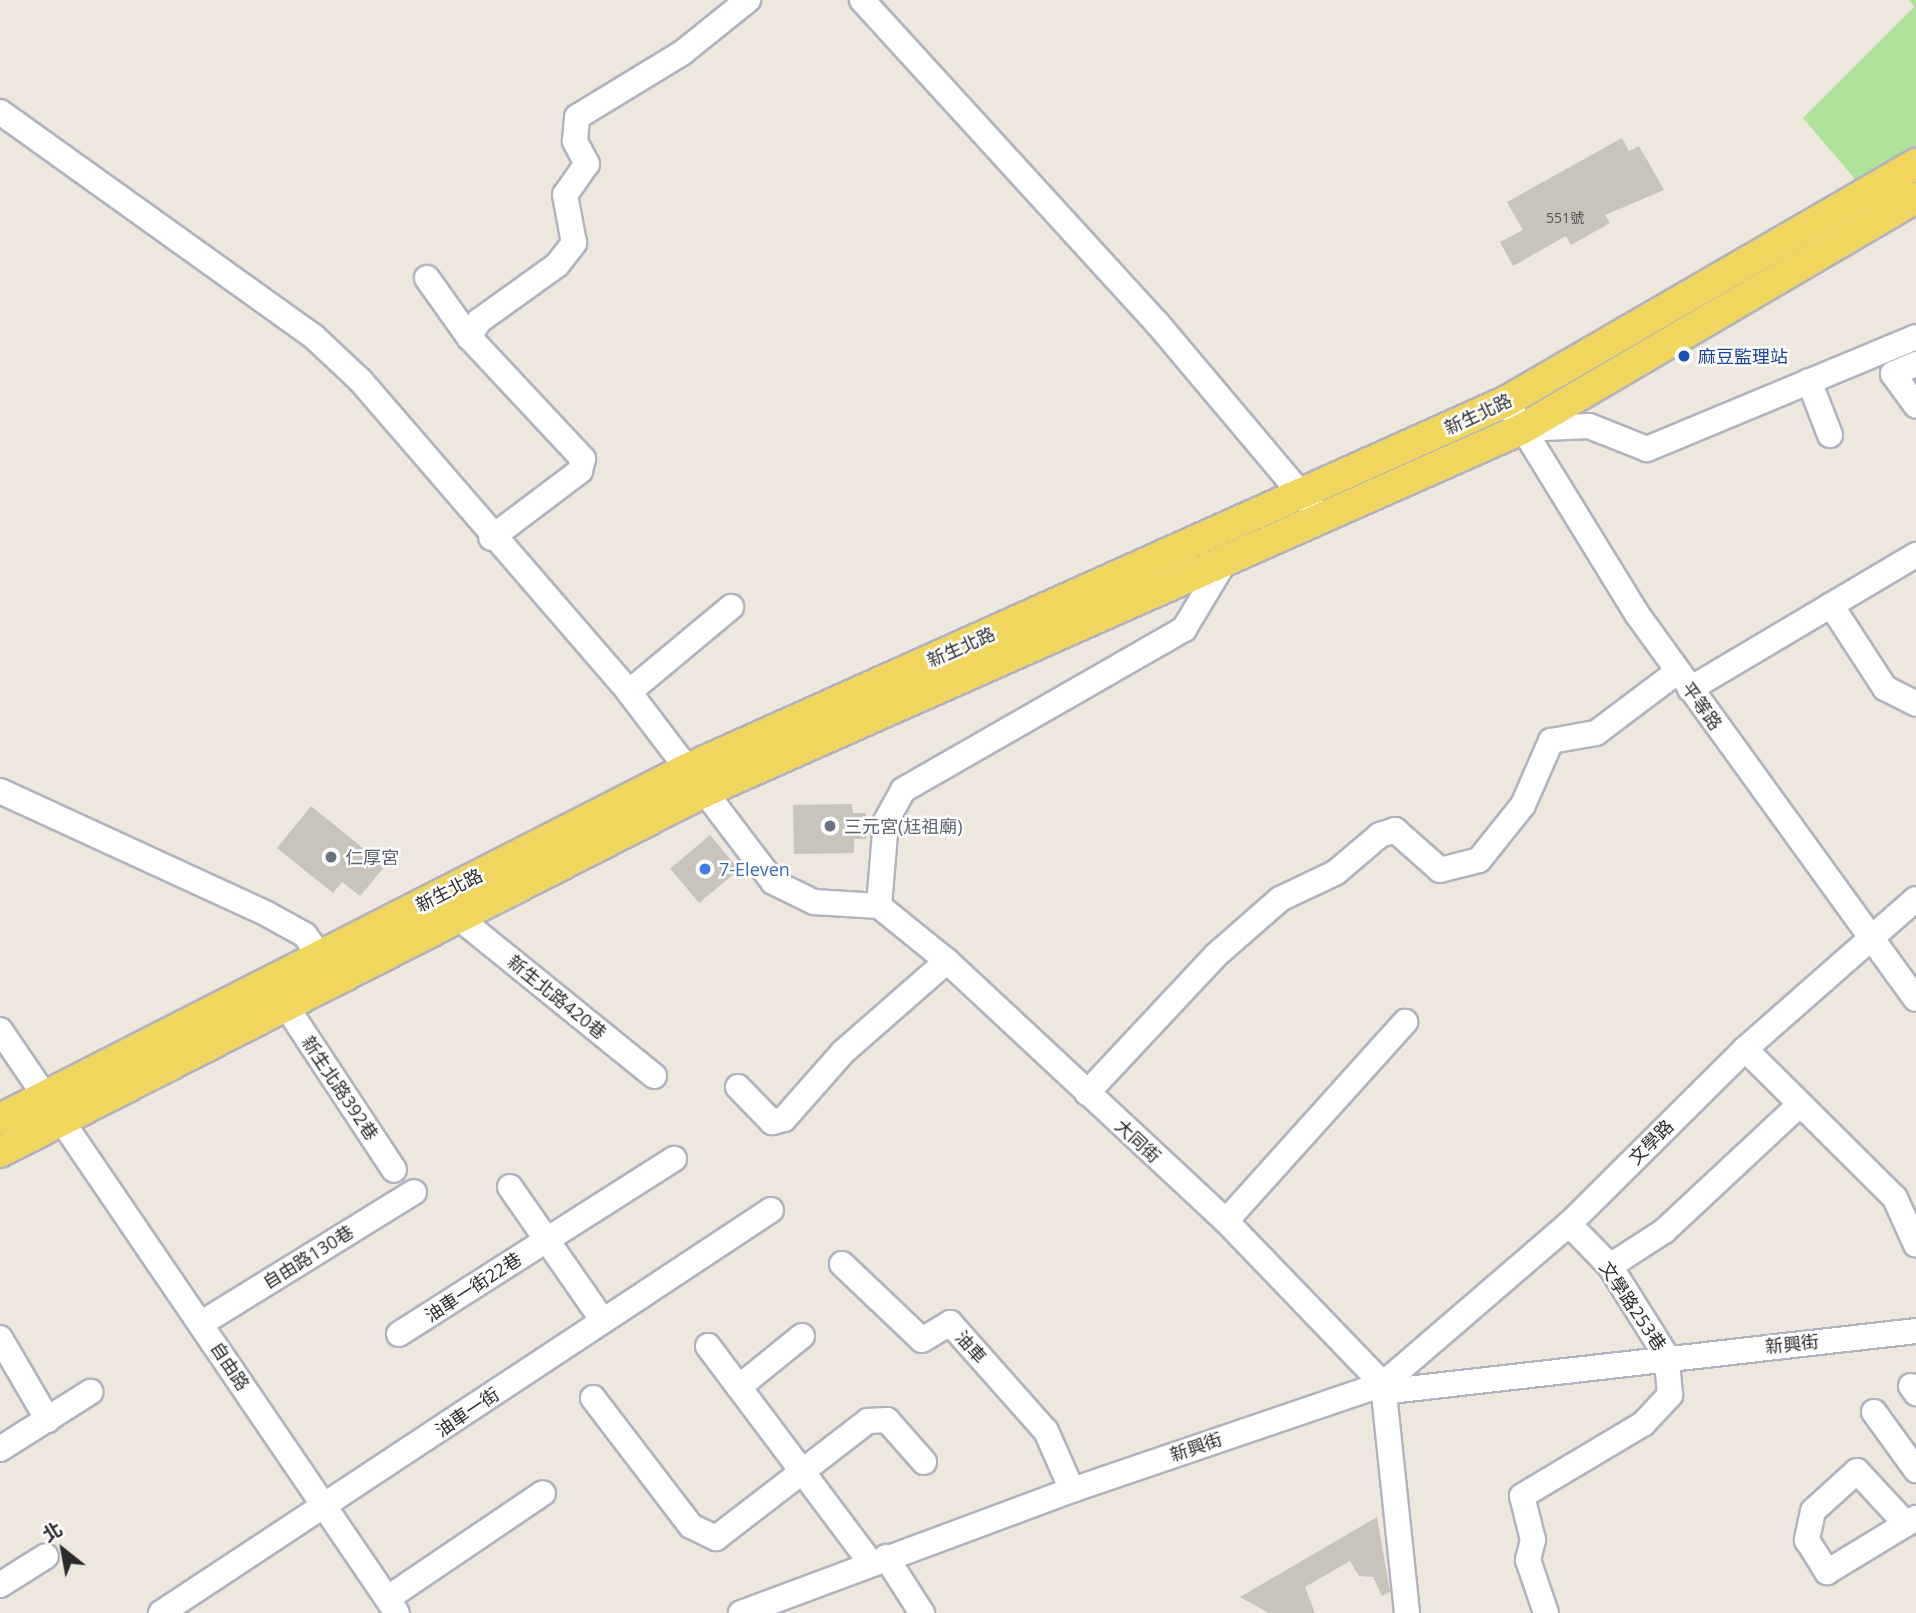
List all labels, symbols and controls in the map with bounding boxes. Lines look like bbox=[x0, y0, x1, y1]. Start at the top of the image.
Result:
house number: 551號 bbox=[1546, 210, 1584, 226]
place label: 麻豆監理站 bbox=[1698, 345, 1788, 367]
marker: 麻豆監理站 bbox=[1676, 348, 1692, 364]
street label: 新生北路 bbox=[1441, 389, 1515, 439]
street label: 新生北路 bbox=[924, 622, 998, 672]
street label: 平等路 bbox=[1677, 678, 1727, 734]
place label: 三元宮(尪祖廟) bbox=[844, 815, 963, 837]
marker: 三元宮(尪祖廟) bbox=[822, 818, 838, 834]
place label: 仁厚宮 bbox=[345, 846, 399, 868]
marker: 仁厚宮 bbox=[323, 849, 339, 865]
place label: 7-Eleven bbox=[719, 858, 790, 880]
marker: 7-Eleven bbox=[697, 861, 713, 877]
street label: 新生北路 bbox=[412, 864, 486, 916]
street label: 新生北路420巷 bbox=[503, 951, 611, 1043]
street label: 新生北路392巷 bbox=[297, 1032, 383, 1144]
street label: 大同街 bbox=[1111, 1115, 1165, 1167]
street label: 文學路 bbox=[1624, 1115, 1678, 1169]
street label: 自由路130巷 bbox=[259, 1221, 357, 1293]
street label: 油車一街22巷 bbox=[421, 1248, 525, 1326]
street label: 文學路253巷 bbox=[1595, 1257, 1671, 1355]
street label: 油車 bbox=[951, 1326, 991, 1368]
street label: 新興街 bbox=[1764, 1330, 1820, 1358]
street label: 自由路 bbox=[206, 1338, 254, 1394]
street label: 油車一街 bbox=[431, 1383, 503, 1441]
street label: 新興街 bbox=[1167, 1428, 1225, 1466]
north arrow bbox=[28, 1515, 98, 1585]
text: 北 bbox=[37, 1516, 67, 1548]

